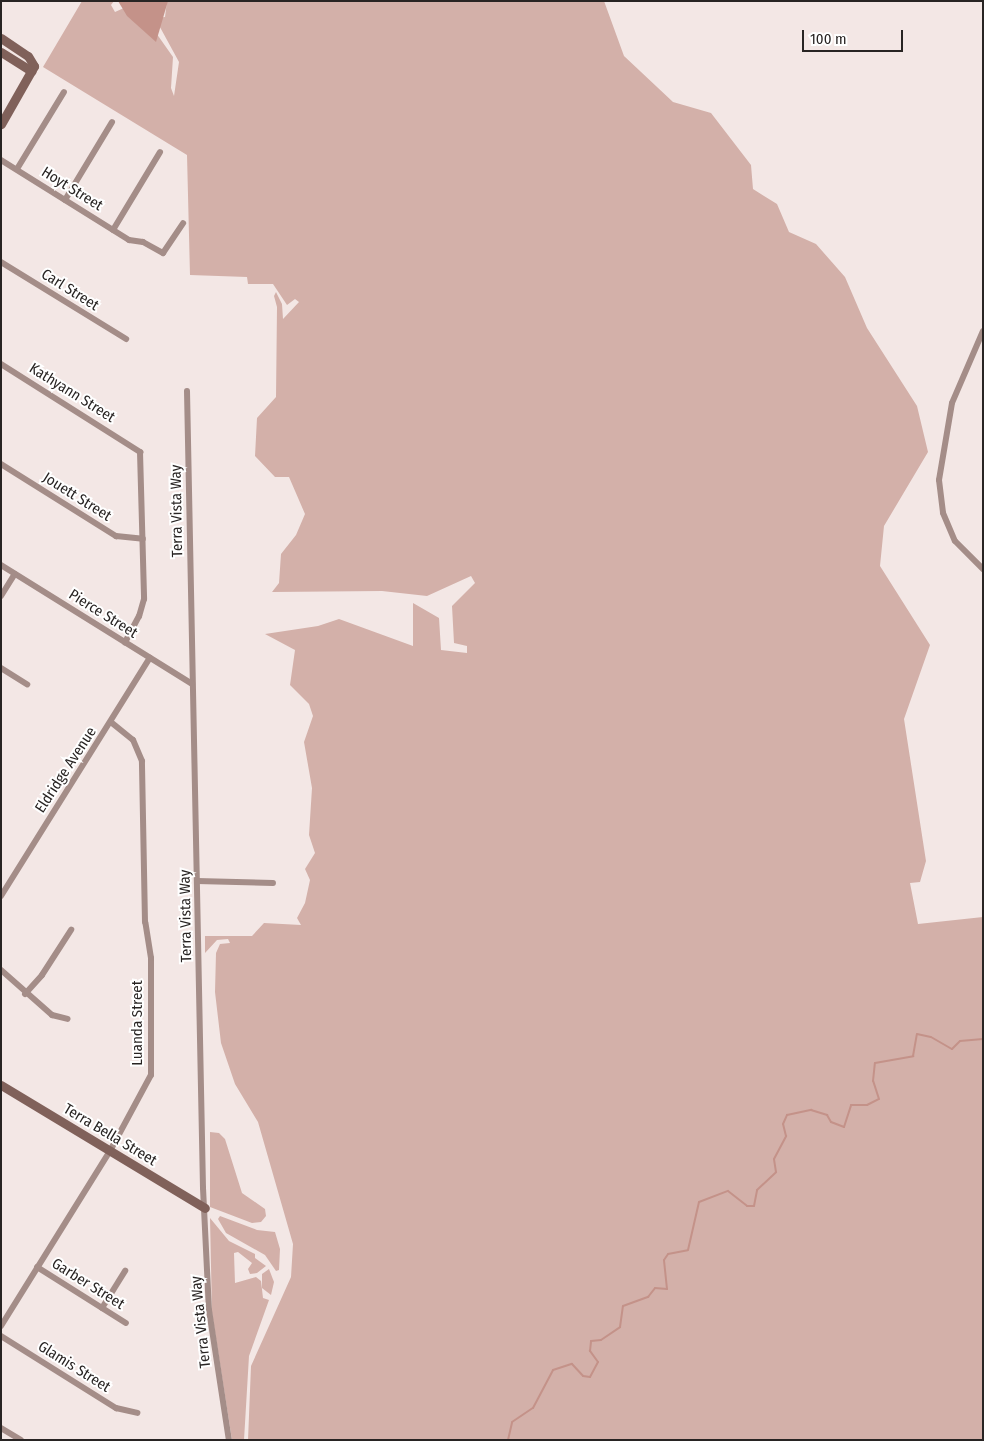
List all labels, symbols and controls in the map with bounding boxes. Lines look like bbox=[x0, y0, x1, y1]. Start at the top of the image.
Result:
scale bar bbox=[804, 20, 905, 52]
text: 100 m bbox=[810, 30, 847, 48]
street label: Hoyt Street bbox=[38, 163, 106, 215]
street label: Carl Street bbox=[38, 265, 102, 315]
street label: Kathyann Street bbox=[26, 359, 118, 427]
street label: Terra Vista Way bbox=[167, 465, 187, 557]
street label: Jouett Street bbox=[39, 469, 115, 525]
street label: Pierce Street bbox=[65, 586, 141, 642]
street label: Eldridge Avenue bbox=[32, 724, 100, 816]
street label: Terra Vista Way bbox=[176, 870, 196, 962]
street label: Luanda Street bbox=[129, 980, 147, 1066]
street label: Terra Bella Street bbox=[60, 1100, 160, 1170]
street label: Garber Street bbox=[48, 1255, 128, 1313]
street label: Terra Vista Way bbox=[187, 1275, 215, 1369]
street label: Glamis Street bbox=[34, 1338, 114, 1396]

